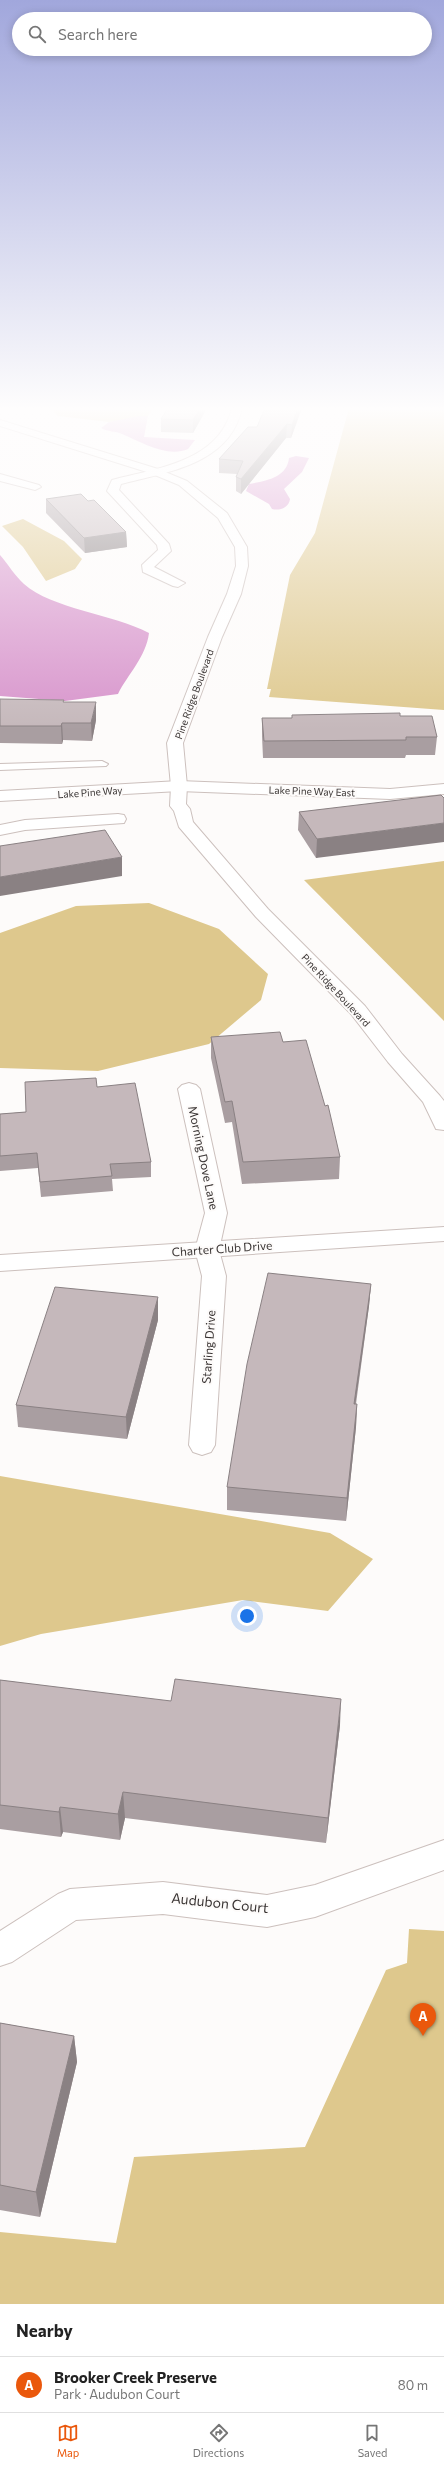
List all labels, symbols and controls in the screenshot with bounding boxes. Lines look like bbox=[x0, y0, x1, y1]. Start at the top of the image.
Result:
search box bbox=[12, 12, 432, 56]
icon: search bbox=[26, 23, 48, 45]
text: Search here bbox=[58, 25, 137, 43]
street label: Pine Ridge Boulevard bbox=[172, 647, 216, 741]
street label: Lake Pine Way East bbox=[268, 783, 356, 799]
street label: Lake Pine Way bbox=[57, 784, 123, 800]
street label: Pine Ridge Boulevard bbox=[299, 951, 373, 1029]
street label: Morning Dove Lane bbox=[186, 1105, 222, 1211]
street label: Charter Club Drive bbox=[171, 1238, 273, 1259]
street label: Starling Drive bbox=[198, 1310, 218, 1384]
your location bbox=[237, 1606, 257, 1626]
street label: Audubon Court bbox=[171, 1889, 270, 1916]
pin: A bbox=[410, 2003, 436, 2036]
text: Nearby bbox=[16, 2320, 73, 2341]
text: Brooker Creek Preserve bbox=[54, 2368, 217, 2386]
text: A bbox=[24, 2377, 34, 2393]
text: 80 m bbox=[398, 2377, 428, 2393]
text: Park · Audubon Court bbox=[54, 2386, 180, 2402]
tab: Map bbox=[57, 2422, 79, 2459]
tab: Directions bbox=[193, 2422, 244, 2459]
tab: Saved bbox=[358, 2422, 387, 2459]

